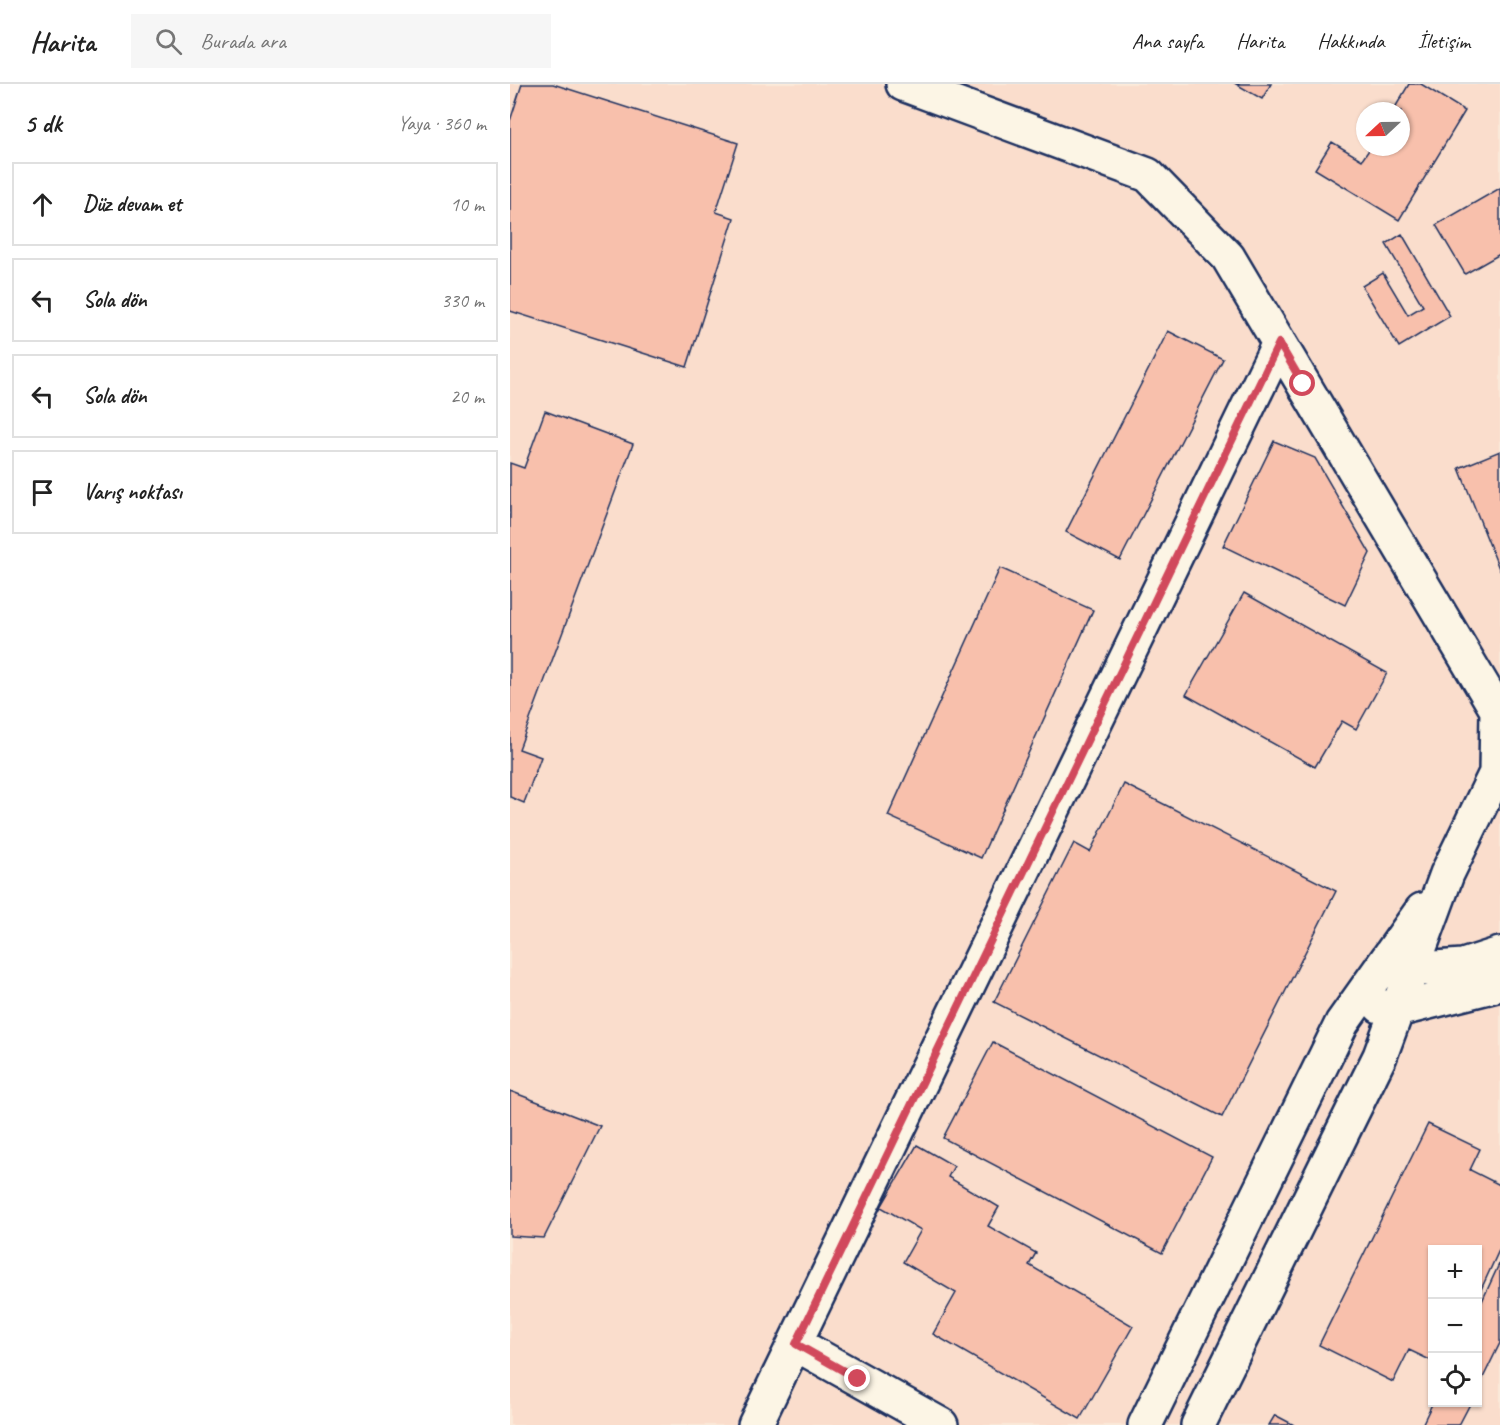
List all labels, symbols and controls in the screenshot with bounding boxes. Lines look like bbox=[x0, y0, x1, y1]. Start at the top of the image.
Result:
search box bbox=[131, 14, 551, 68]
text: Harita bbox=[30, 24, 95, 59]
icon: search bbox=[152, 25, 185, 58]
text: Burada ara bbox=[200, 27, 286, 55]
text: Ana sayfa bbox=[1132, 28, 1203, 54]
text: Harita bbox=[1236, 28, 1284, 54]
text: Hakkında bbox=[1317, 28, 1385, 54]
text: İletişim bbox=[1418, 28, 1470, 54]
north arrow bbox=[1356, 102, 1410, 156]
text: 5 dk bbox=[24, 107, 62, 140]
text: Yaya · 360 m bbox=[398, 111, 486, 136]
icon: ahead bbox=[26, 188, 59, 221]
text: Düz devam et bbox=[83, 190, 181, 218]
text: 10 m bbox=[450, 192, 484, 217]
icon: left bbox=[26, 284, 59, 317]
text: Sola dön bbox=[83, 286, 147, 314]
text: 330 m bbox=[441, 288, 484, 313]
route start bbox=[1289, 370, 1315, 396]
icon: left bbox=[26, 380, 59, 413]
text: Sola dön bbox=[83, 382, 147, 410]
text: 20 m bbox=[450, 384, 484, 409]
icon: arrive bbox=[26, 476, 59, 509]
text: Varış noktası bbox=[83, 478, 182, 506]
map controls bbox=[1428, 1245, 1482, 1407]
button: + bbox=[1428, 1245, 1482, 1299]
button: − bbox=[1428, 1299, 1482, 1353]
button: locate bbox=[1428, 1353, 1482, 1407]
route end bbox=[844, 1365, 870, 1391]

